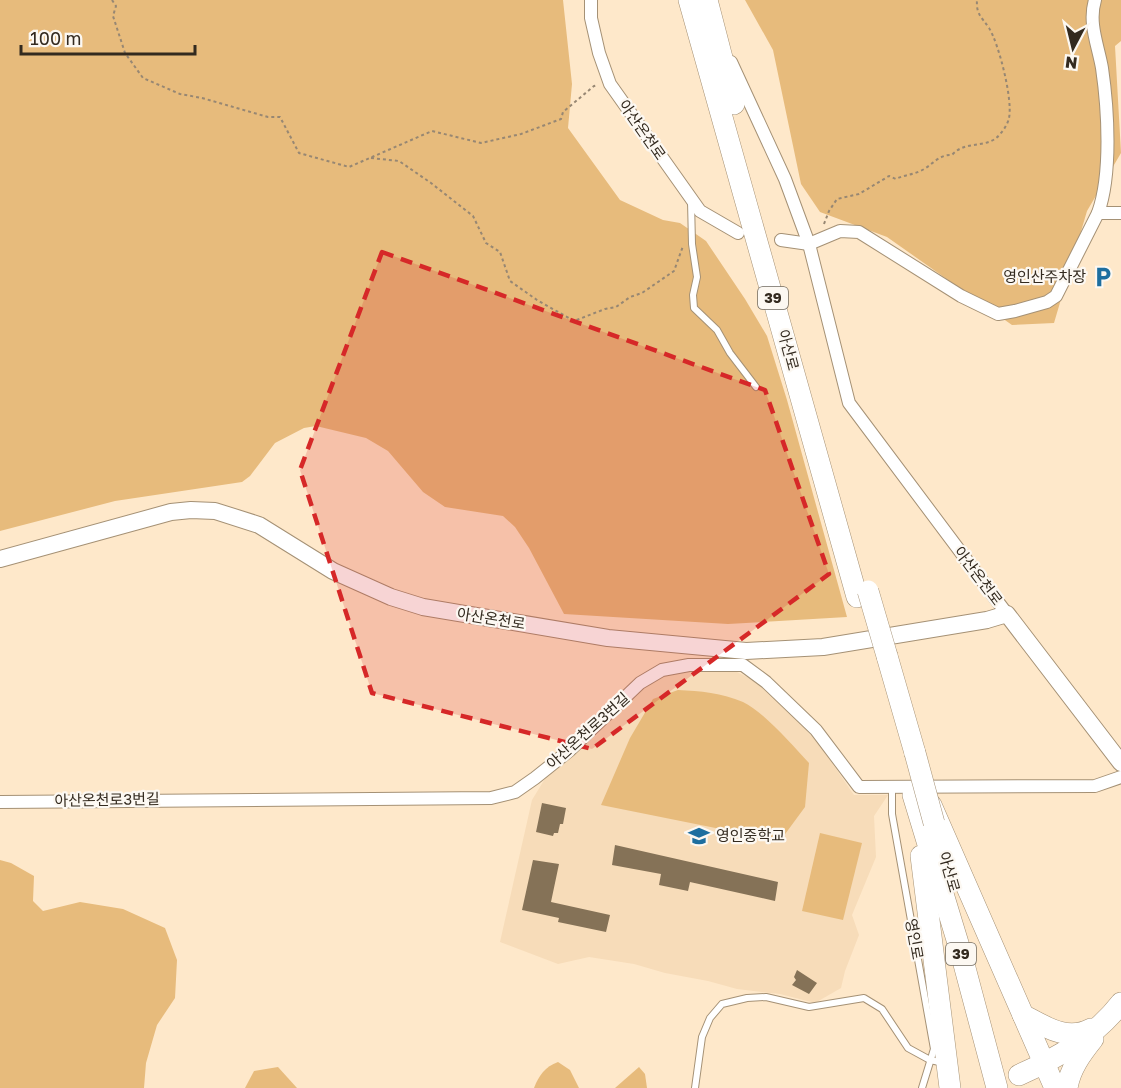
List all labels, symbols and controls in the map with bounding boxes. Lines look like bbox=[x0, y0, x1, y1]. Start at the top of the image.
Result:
scale bar bbox=[21, 18, 195, 56]
north arrow bbox=[1043, 18, 1103, 78]
text: 100 m bbox=[30, 27, 81, 49]
text: N bbox=[1064, 52, 1078, 74]
street label: 아산온천로 bbox=[616, 96, 670, 163]
parking icon: 영인산주차장 bbox=[1091, 265, 1115, 289]
place label: 영인산주차장 bbox=[1003, 267, 1086, 285]
road number: 39 bbox=[758, 287, 788, 309]
street label: 아산로 bbox=[775, 327, 803, 372]
street label: 아산온천로 bbox=[951, 542, 1007, 608]
street label: 아산온천로 bbox=[456, 604, 527, 632]
street label: 아산온천로3번길 bbox=[542, 688, 633, 772]
street label: 아산온천로3번길 bbox=[54, 789, 160, 809]
school or university icon: 영인중학교 bbox=[687, 824, 711, 848]
place label: 영인중학교 bbox=[716, 826, 785, 844]
street label: 아산로 bbox=[936, 849, 964, 894]
street label: 영인로 bbox=[903, 917, 927, 961]
road number: 39 bbox=[946, 943, 976, 965]

